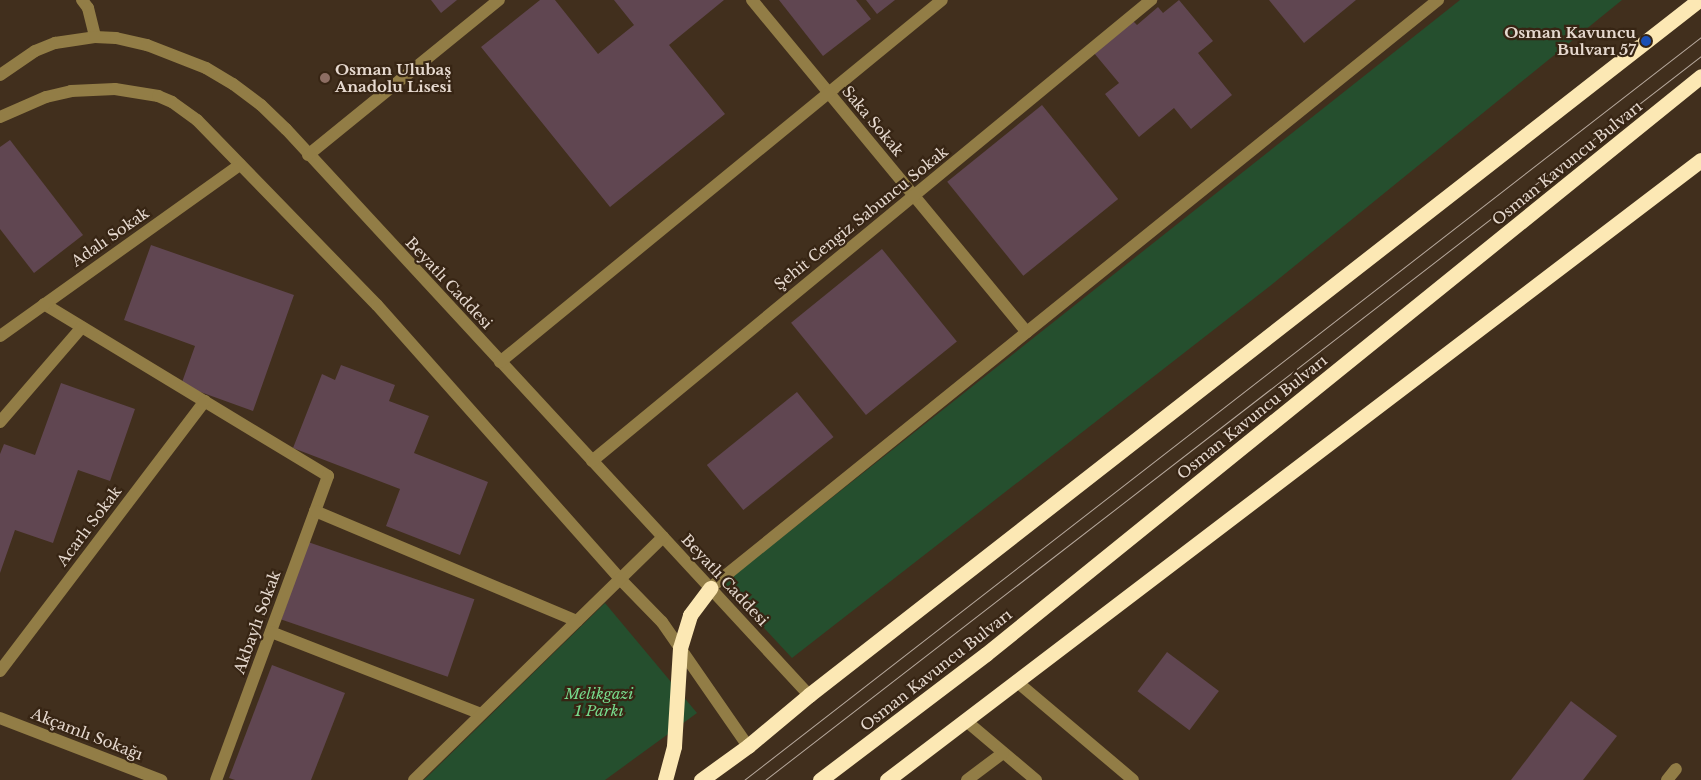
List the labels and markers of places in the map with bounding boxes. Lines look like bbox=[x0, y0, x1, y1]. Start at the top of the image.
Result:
place label: Osman Kavuncu Bulvarı 57 bbox=[1504, 23, 1636, 58]
marker: Osman Kavuncu Bulvarı 57 bbox=[1640, 35, 1652, 47]
place label: Osman Ulubaş Anadolu Lisesi bbox=[335, 60, 452, 95]
marker: Osman Ulubaş Anadolu Lisesi bbox=[319, 72, 331, 84]

